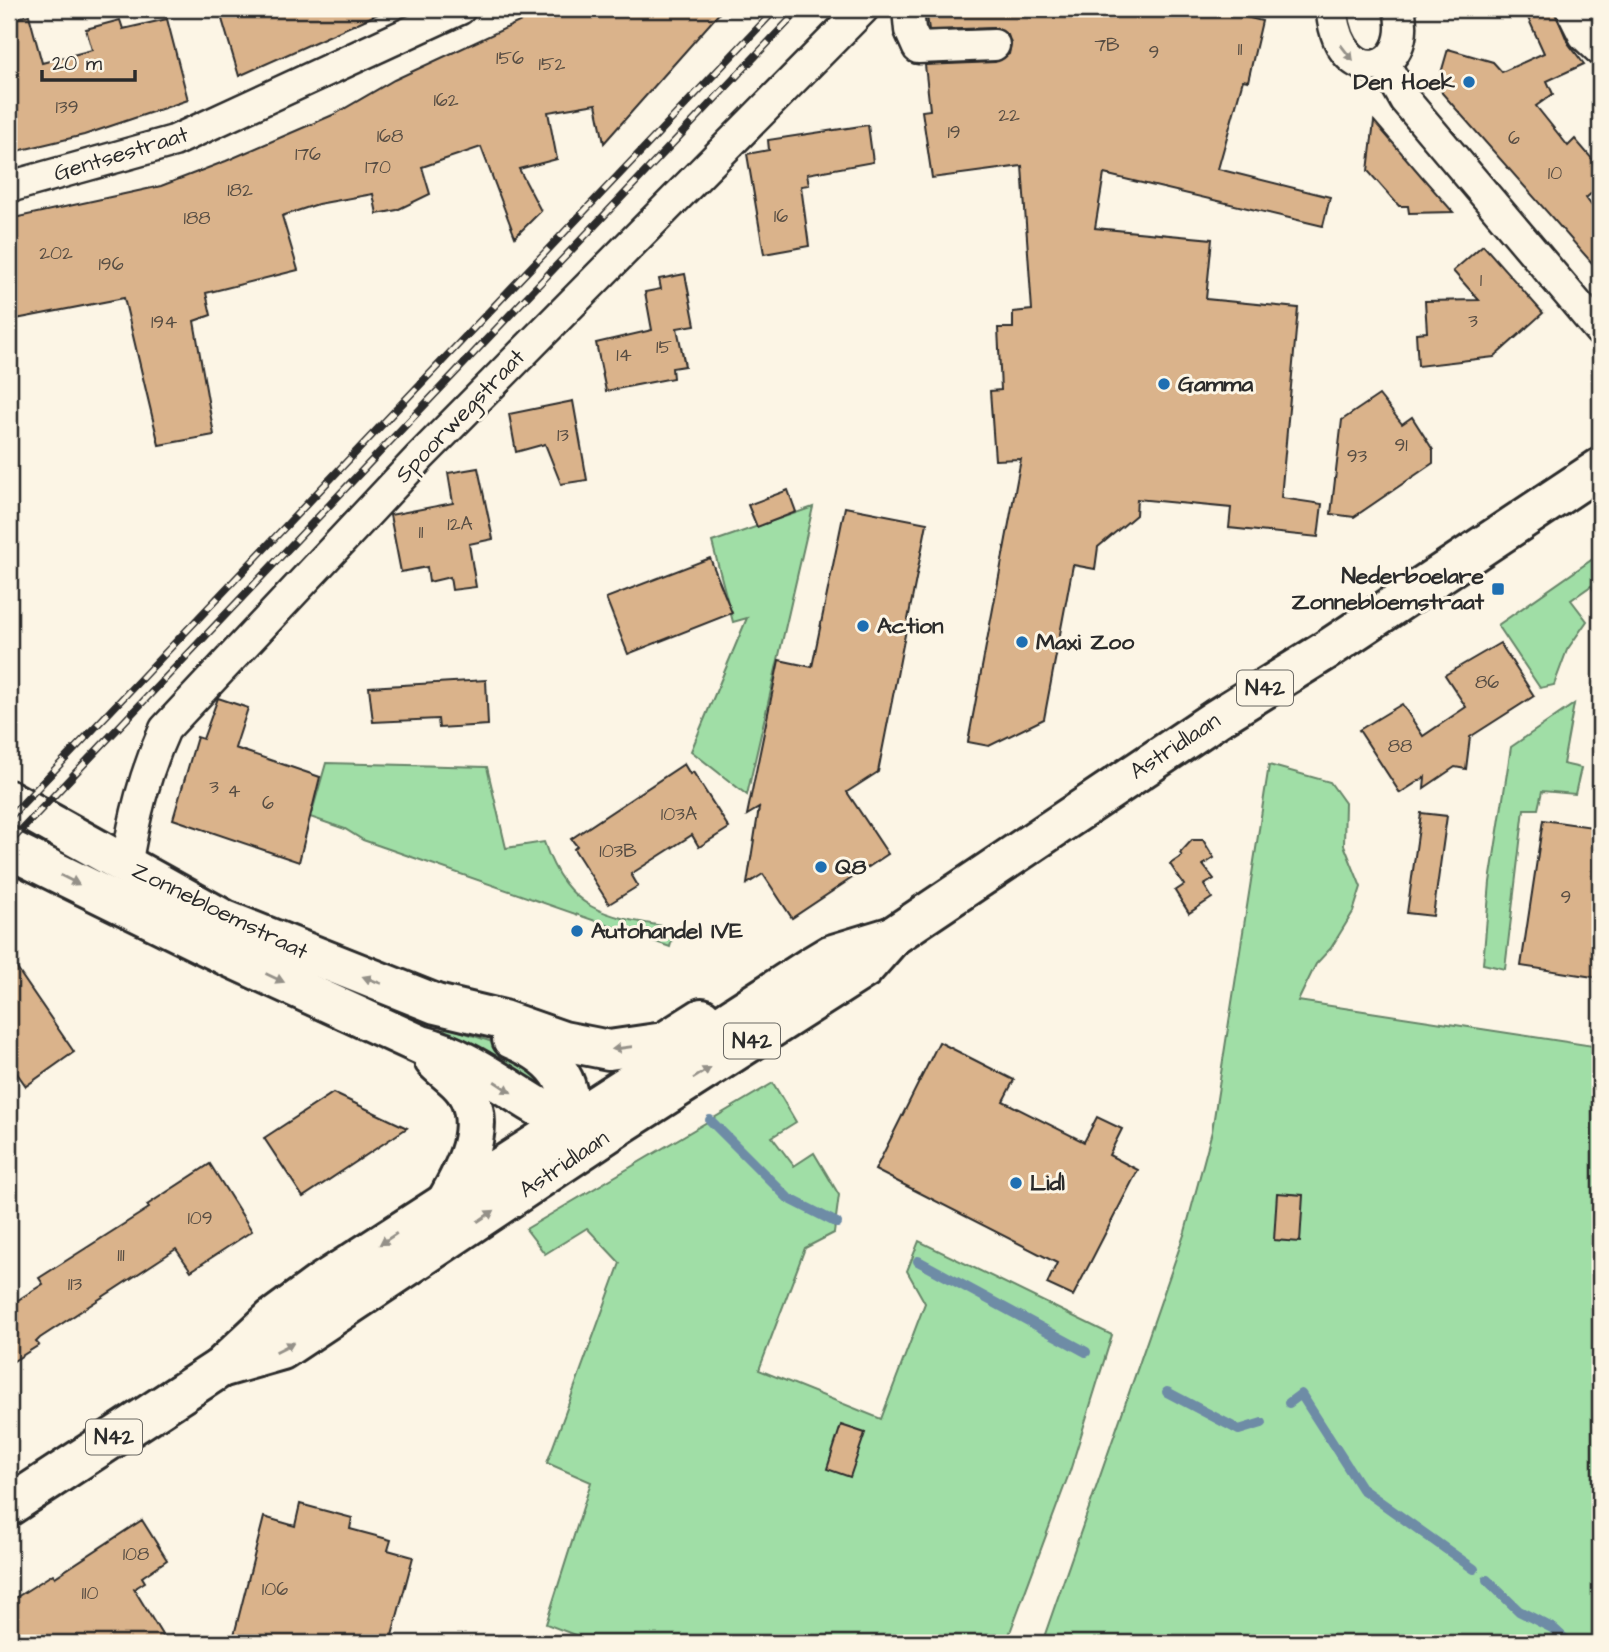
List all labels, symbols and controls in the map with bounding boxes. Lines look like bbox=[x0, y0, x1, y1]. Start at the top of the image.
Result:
house number: 7B bbox=[1094, 32, 1120, 59]
house number: 11 bbox=[1238, 36, 1243, 63]
scale bar bbox=[42, 38, 135, 82]
house number: 9 bbox=[1149, 39, 1159, 66]
one-way arrow bbox=[1339, 44, 1354, 62]
house number: 156 bbox=[496, 45, 524, 72]
text: 20 m bbox=[52, 49, 103, 78]
house number: 152 bbox=[539, 51, 566, 78]
place label: Den Hoek bbox=[1353, 66, 1456, 98]
marker: Den Hoek bbox=[1461, 74, 1477, 90]
house number: 162 bbox=[433, 87, 459, 114]
house number: 139 bbox=[56, 94, 78, 121]
house number: 22 bbox=[998, 102, 1020, 129]
street label: Gentsestraat bbox=[50, 118, 193, 190]
house number: 19 bbox=[947, 119, 961, 146]
house number: 168 bbox=[377, 123, 403, 150]
house number: 6 bbox=[1508, 125, 1520, 152]
house number: 176 bbox=[295, 141, 321, 168]
house number: 170 bbox=[365, 154, 391, 181]
house number: 10 bbox=[1548, 160, 1562, 187]
house number: 182 bbox=[227, 177, 253, 204]
house number: 16 bbox=[774, 203, 788, 230]
house number: 188 bbox=[183, 205, 211, 232]
house number: 202 bbox=[39, 240, 73, 267]
house number: 196 bbox=[98, 251, 124, 278]
house number: 1 bbox=[1480, 267, 1483, 294]
house number: 3 bbox=[1468, 308, 1478, 335]
house number: 194 bbox=[151, 309, 177, 336]
house number: 15 bbox=[656, 334, 672, 361]
street label: Spoorwegstraat bbox=[388, 341, 534, 491]
house number: 14 bbox=[616, 342, 632, 369]
place label: Gamma bbox=[1178, 368, 1253, 400]
marker: Gamma bbox=[1156, 376, 1172, 392]
house number: 13 bbox=[557, 422, 569, 449]
house number: 91 bbox=[1394, 432, 1408, 459]
house number: 93 bbox=[1347, 443, 1368, 470]
house number: 12A bbox=[447, 511, 473, 538]
house number: 11 bbox=[419, 519, 424, 546]
place label: Nederboelare Zonnebloemstraat bbox=[1292, 560, 1485, 618]
marker: Nederboelare Zonnebloemstraat bbox=[1490, 581, 1506, 597]
place label: Action bbox=[877, 610, 944, 642]
marker: Action bbox=[855, 618, 871, 634]
place label: Maxi Zoo bbox=[1036, 626, 1134, 658]
marker: Maxi Zoo bbox=[1014, 634, 1030, 650]
house number: 86 bbox=[1475, 669, 1499, 696]
road number: N42 bbox=[1237, 670, 1293, 706]
street label: Astridlaan bbox=[1123, 705, 1227, 787]
house number: 88 bbox=[1388, 733, 1412, 760]
house number: 3 bbox=[209, 774, 219, 801]
house number: 4 bbox=[228, 778, 241, 805]
house number: 6 bbox=[262, 790, 274, 817]
house number: 103A bbox=[661, 801, 697, 828]
house number: 103B bbox=[599, 838, 637, 865]
place label: Q8 bbox=[835, 851, 866, 883]
street label: Zonnebloemstraat bbox=[126, 854, 314, 968]
marker: Q8 bbox=[813, 859, 829, 875]
one-way arrow bbox=[60, 874, 80, 885]
house number: 9 bbox=[1561, 884, 1571, 911]
place label: Autohandel IVE bbox=[591, 915, 743, 947]
marker: Autohandel IVE bbox=[569, 923, 585, 939]
one-way arrow bbox=[265, 972, 285, 984]
one-way arrow bbox=[361, 974, 382, 985]
road number: N42 bbox=[724, 1024, 780, 1058]
one-way arrow bbox=[611, 1043, 633, 1054]
one-way arrow bbox=[692, 1067, 711, 1080]
one-way arrow bbox=[494, 1080, 513, 1093]
street label: Astridlaan bbox=[513, 1122, 615, 1206]
place label: Lidl bbox=[1030, 1167, 1065, 1199]
marker: Lidl bbox=[1008, 1175, 1024, 1191]
house number: 109 bbox=[187, 1205, 213, 1232]
one-way arrow bbox=[477, 1209, 496, 1222]
one-way arrow bbox=[379, 1233, 398, 1246]
house number: 111 bbox=[117, 1242, 125, 1269]
house number: 113 bbox=[68, 1271, 83, 1298]
one-way arrow bbox=[274, 1341, 295, 1353]
road number: N42 bbox=[86, 1420, 142, 1454]
house number: 108 bbox=[123, 1541, 149, 1568]
house number: 106 bbox=[262, 1576, 288, 1603]
house number: 110 bbox=[82, 1580, 98, 1607]

